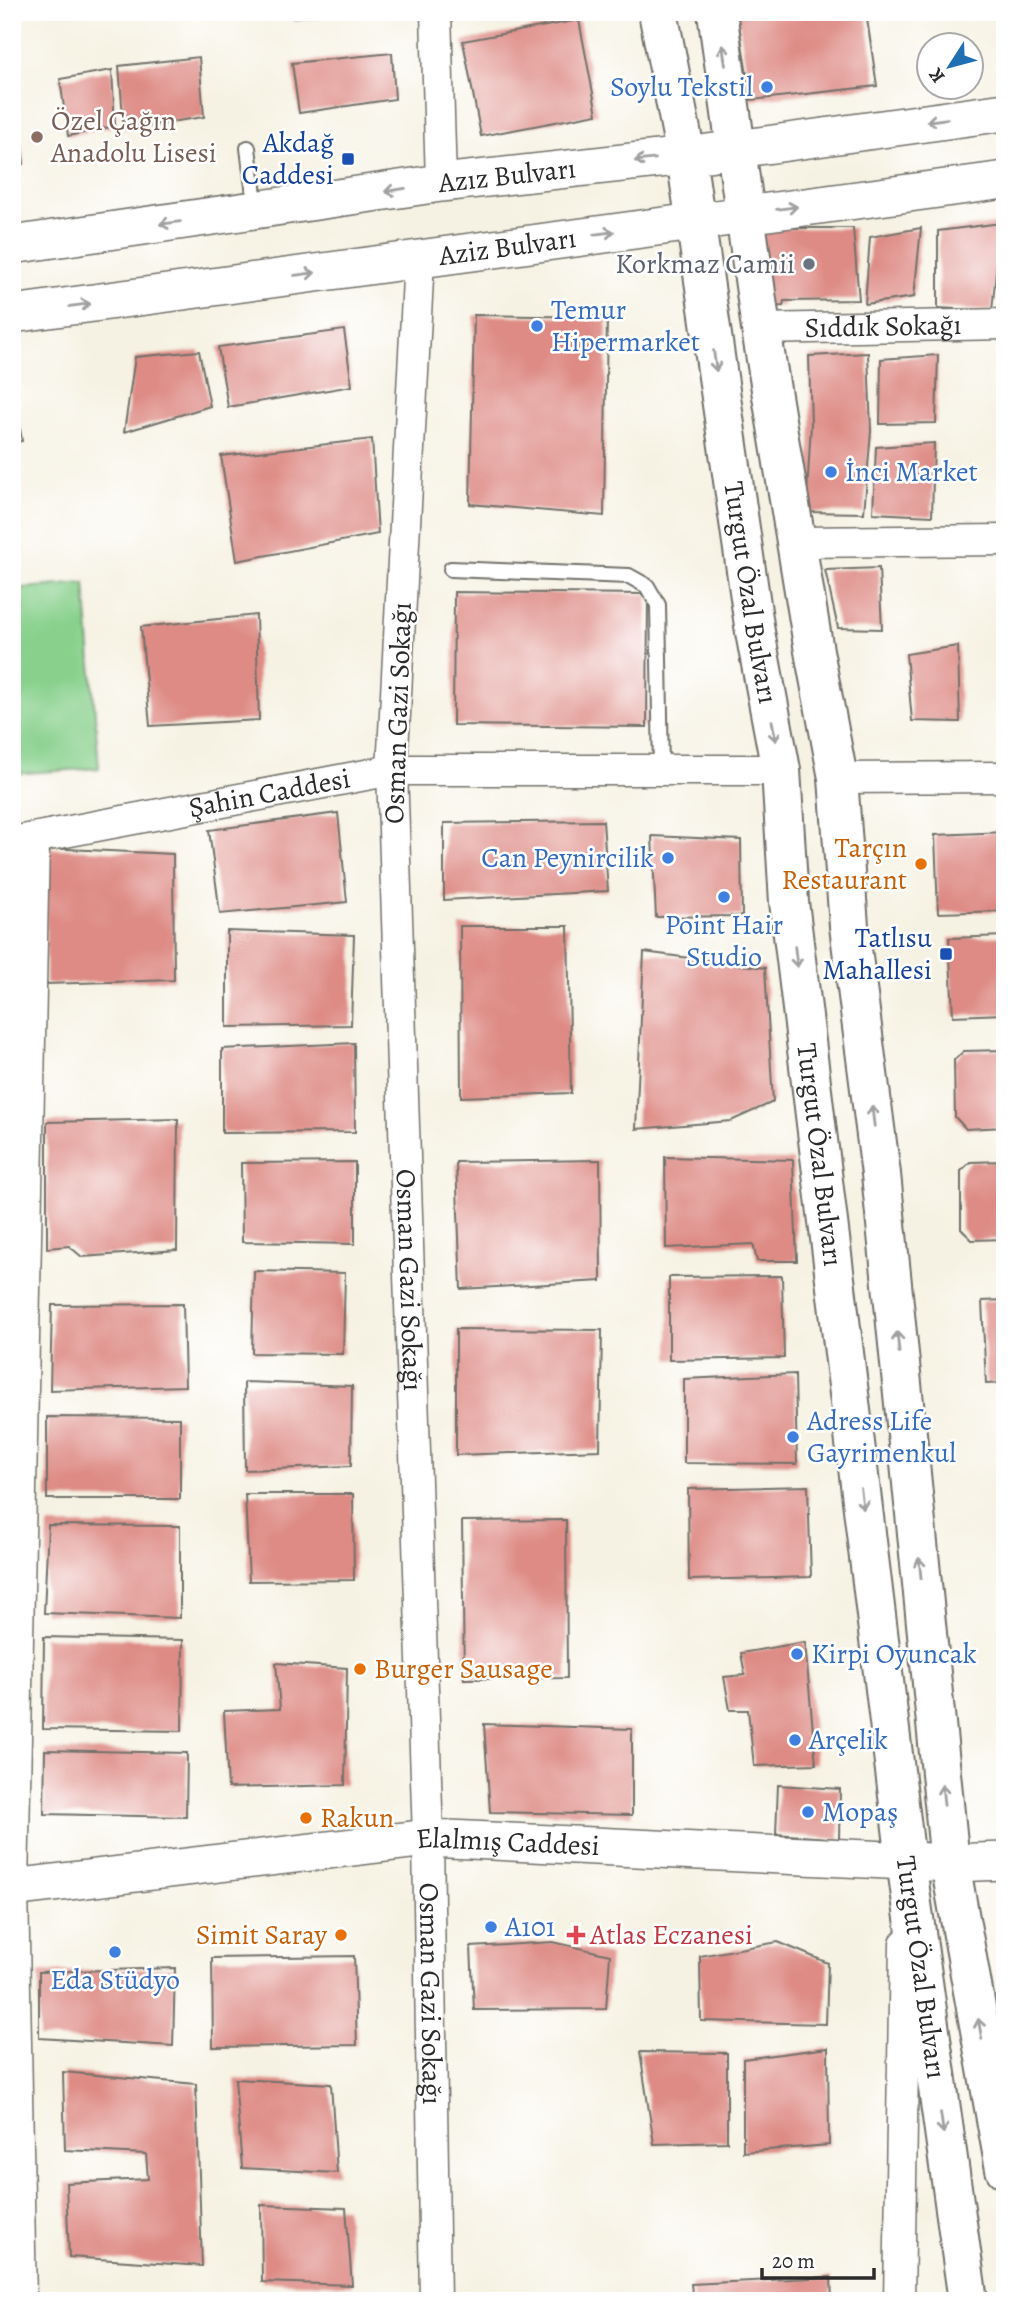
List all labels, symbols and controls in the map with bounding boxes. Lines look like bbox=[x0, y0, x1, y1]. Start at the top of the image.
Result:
north arrow bbox=[916, 32, 986, 102]
one-way arrow bbox=[717, 44, 730, 67]
text: K bbox=[923, 62, 951, 88]
place label: Soylu Tekstil bbox=[610, 68, 753, 106]
marker: Soylu Tekstil bbox=[759, 79, 775, 95]
place label: Özel Çağın Anadolu Lisesi bbox=[50, 102, 217, 172]
one-way arrow bbox=[926, 114, 949, 127]
place label: Akdağ Caddesi bbox=[242, 124, 334, 194]
marker: Özel Çağın Anadolu Lisesi bbox=[29, 129, 45, 145]
street label: Azız Bulvarı bbox=[435, 149, 578, 202]
marker: Akdağ Caddesi bbox=[340, 151, 356, 167]
one-way arrow bbox=[634, 154, 657, 167]
one-way arrow bbox=[384, 184, 407, 197]
one-way arrow bbox=[775, 201, 798, 214]
one-way arrow bbox=[159, 217, 182, 230]
street label: Aziz Bulvarı bbox=[436, 219, 578, 275]
one-way arrow bbox=[592, 227, 614, 240]
place label: Korkmaz Camii bbox=[615, 245, 795, 283]
marker: Korkmaz Camii bbox=[801, 256, 817, 272]
one-way arrow bbox=[293, 268, 316, 281]
place label: Temur Hipermarket bbox=[551, 291, 700, 361]
one-way arrow bbox=[68, 298, 91, 311]
street label: Sıddık Sokağı bbox=[804, 306, 962, 347]
marker: Temur Hipermarket bbox=[529, 318, 545, 334]
one-way arrow bbox=[709, 349, 722, 372]
place label: İnci Market bbox=[845, 453, 978, 491]
marker: İnci Market bbox=[823, 464, 839, 480]
street label: Turgut Özal Bulvarı bbox=[714, 479, 787, 707]
street label: Osman Gazi Sokağı bbox=[375, 601, 421, 825]
one-way arrow bbox=[767, 719, 781, 742]
street label: Şahin Caddesi bbox=[186, 759, 353, 827]
place label: Tarçın Restaurant bbox=[781, 829, 907, 899]
place label: Can Peynircilik bbox=[481, 839, 654, 877]
marker: Can Peynircilik bbox=[660, 850, 676, 866]
marker: Tarçın Restaurant bbox=[913, 856, 929, 872]
marker: Point Hair Studio bbox=[716, 889, 732, 905]
place label: Point Hair Studio bbox=[665, 906, 783, 976]
place label: Tatlısu Mahallesi bbox=[822, 919, 933, 989]
one-way arrow bbox=[789, 945, 802, 968]
marker: Tatlısu Mahallesi bbox=[938, 946, 954, 962]
street label: Turgut Özal Bulvarı bbox=[787, 1041, 852, 1269]
one-way arrow bbox=[867, 1105, 880, 1128]
street label: Osman Gazi Sokağı bbox=[386, 1168, 432, 1392]
one-way arrow bbox=[891, 1331, 904, 1354]
place label: Adress Life Gayrimenkul bbox=[806, 1402, 956, 1472]
marker: Adress Life Gayrimenkul bbox=[785, 1429, 801, 1445]
one-way arrow bbox=[856, 1487, 869, 1510]
one-way arrow bbox=[914, 1558, 927, 1580]
place label: Kirpi Oyuncak bbox=[811, 1635, 977, 1673]
marker: Kirpi Oyuncak bbox=[789, 1646, 805, 1662]
place label: Burger Sausage bbox=[374, 1650, 553, 1688]
marker: Burger Sausage bbox=[352, 1661, 368, 1677]
place label: Arçelik bbox=[808, 1721, 888, 1759]
marker: Arçelik bbox=[787, 1732, 803, 1748]
one-way arrow bbox=[936, 1784, 949, 1807]
place label: Mopaş bbox=[822, 1793, 898, 1831]
place label: Rakun bbox=[320, 1799, 394, 1837]
marker: Mopaş bbox=[800, 1804, 816, 1820]
marker: Rakun bbox=[298, 1810, 314, 1826]
street label: Elalmış Caddesi bbox=[414, 1819, 601, 1865]
street label: Turgut Özal Bulvarı bbox=[887, 1854, 955, 2081]
street label: Osman Gazi Sokağı bbox=[410, 1882, 451, 2105]
place label: A101 bbox=[504, 1908, 555, 1946]
place label: Simit Saray bbox=[196, 1916, 328, 1954]
place label: Atlas Eczanesi bbox=[589, 1916, 753, 1954]
marker: A101 bbox=[483, 1919, 499, 1935]
marker: Simit Saray bbox=[333, 1927, 349, 1943]
marker: Atlas Eczanesi bbox=[568, 1927, 584, 1943]
marker: Eda Stüdyo bbox=[107, 1944, 123, 1960]
place label: Eda Stüdyo bbox=[50, 1961, 180, 1999]
one-way arrow bbox=[973, 2018, 986, 2041]
one-way arrow bbox=[935, 2111, 948, 2133]
scale bar bbox=[762, 2236, 874, 2280]
text: 20 m bbox=[772, 2247, 815, 2275]

